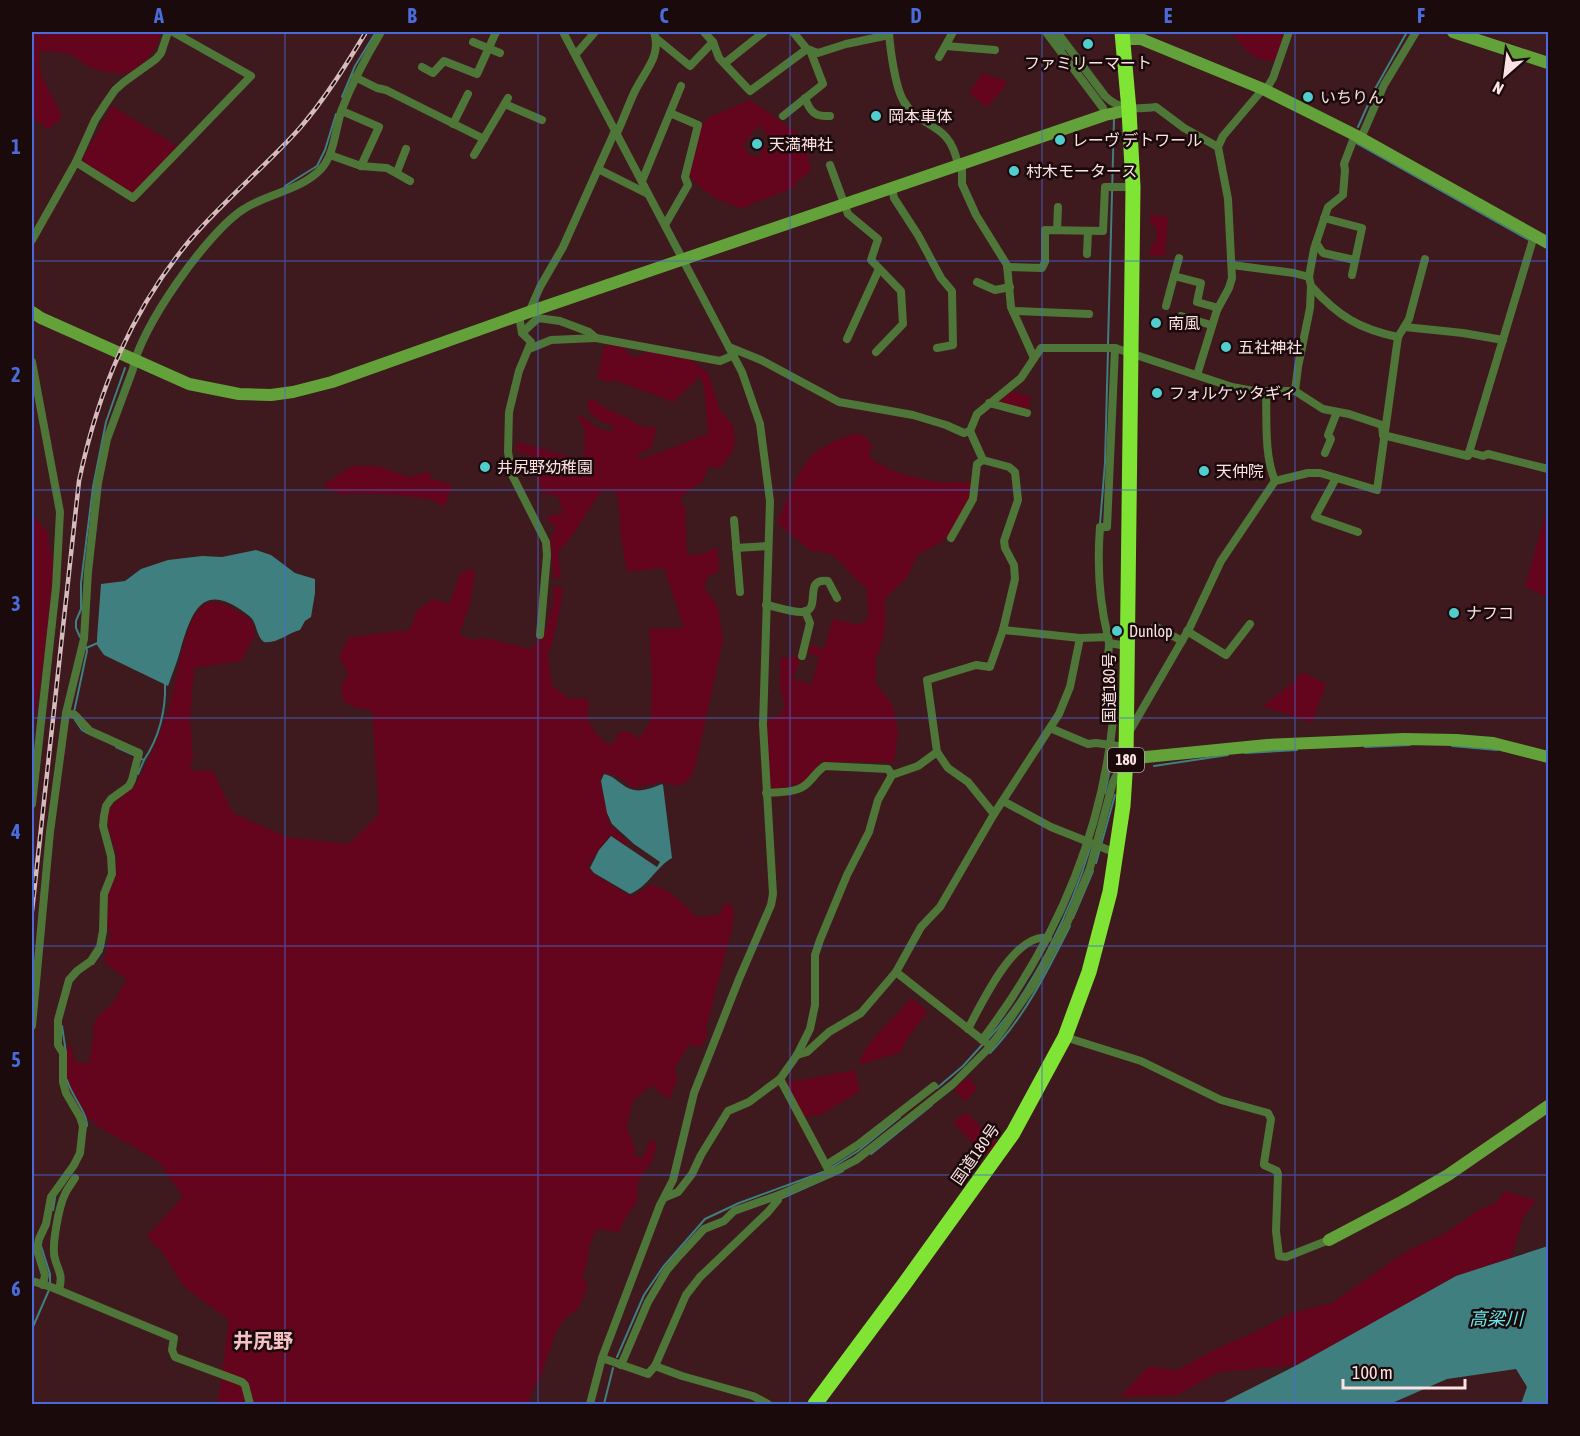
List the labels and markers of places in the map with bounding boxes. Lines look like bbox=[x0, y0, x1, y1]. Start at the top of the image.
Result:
marker: ファミリーマート bbox=[1081, 37, 1095, 51]
place label: ファミリーマート bbox=[1024, 54, 1152, 72]
place label: いちりん bbox=[1320, 88, 1384, 106]
marker: いちりん bbox=[1301, 90, 1315, 104]
place label: 岡本車体 bbox=[888, 107, 952, 125]
marker: 岡本車体 bbox=[869, 109, 883, 123]
place label: レーヴ デトワール bbox=[1072, 131, 1202, 149]
marker: レーヴ デトワール bbox=[1053, 133, 1067, 147]
place label: 天満神社 bbox=[769, 135, 833, 153]
marker: 天満神社 bbox=[750, 137, 764, 151]
place label: 村木モータース bbox=[1026, 162, 1137, 180]
marker: 村木モータース bbox=[1007, 164, 1021, 178]
place label: 南風 bbox=[1168, 314, 1200, 332]
marker: 南風 bbox=[1149, 316, 1163, 330]
place label: 五社神社 bbox=[1238, 338, 1302, 356]
marker: 五社神社 bbox=[1219, 340, 1233, 354]
place label: フォルケッタギィ bbox=[1169, 384, 1297, 402]
marker: フォルケッタギィ bbox=[1150, 386, 1164, 400]
place label: 井尻野幼稚園 bbox=[497, 458, 593, 476]
marker: 井尻野幼稚園 bbox=[478, 460, 492, 474]
place label: 天仲院 bbox=[1216, 462, 1264, 480]
marker: 天仲院 bbox=[1197, 464, 1211, 478]
place label: ナフコ bbox=[1466, 604, 1514, 622]
marker: ナフコ bbox=[1447, 606, 1461, 620]
place label: Dunlop bbox=[1129, 622, 1173, 641]
marker: Dunlop bbox=[1110, 624, 1124, 638]

